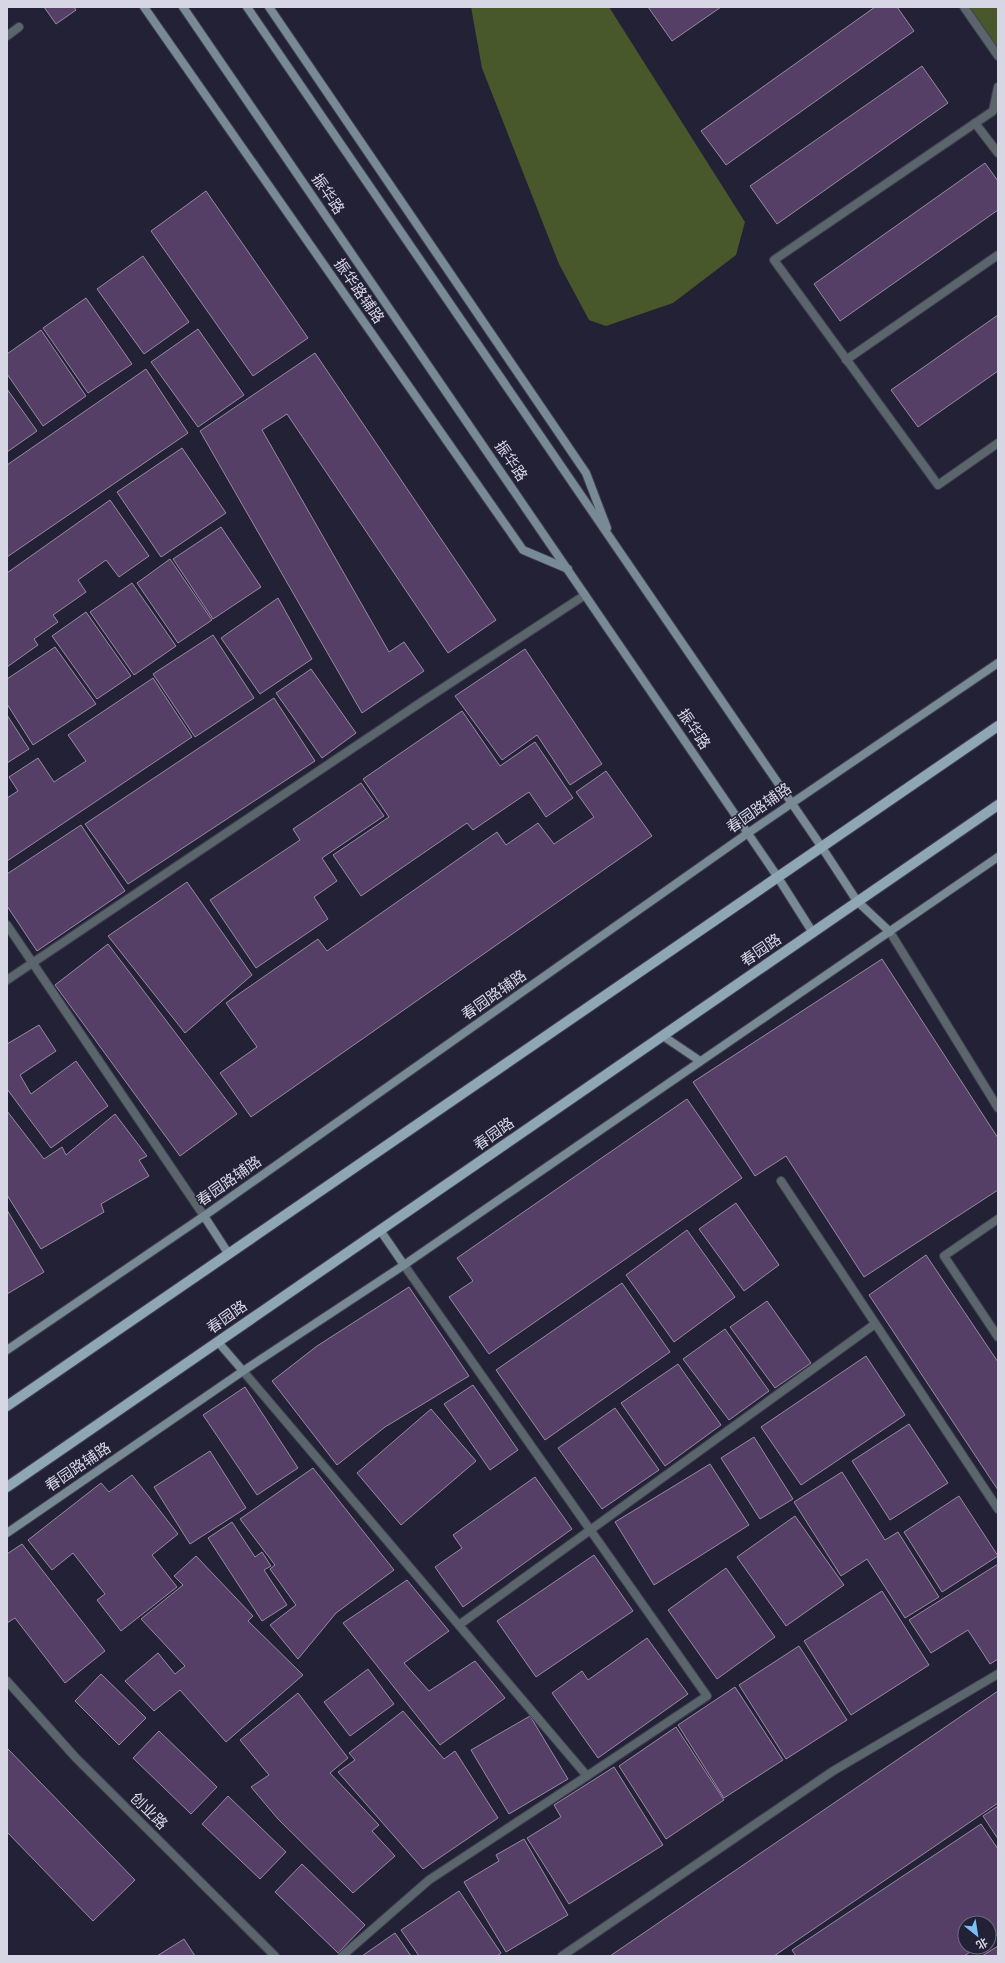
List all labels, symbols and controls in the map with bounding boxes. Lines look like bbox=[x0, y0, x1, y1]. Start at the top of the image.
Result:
street label: 振华路 bbox=[308, 170, 348, 218]
street label: 振华路辅路 bbox=[330, 255, 388, 327]
street label: 振华路 bbox=[491, 437, 531, 485]
street label: 振华路 bbox=[674, 705, 714, 753]
street label: 春园路辅路 bbox=[723, 779, 795, 837]
street label: 春园路 bbox=[737, 930, 785, 970]
street label: 春园路辅路 bbox=[458, 966, 530, 1024]
street label: 春园路 bbox=[470, 1114, 518, 1154]
street label: 春园路辅路 bbox=[193, 1152, 265, 1210]
street label: 春园路 bbox=[203, 1297, 251, 1337]
street label: 春园路辅路 bbox=[42, 1439, 114, 1495]
street label: 创业路 bbox=[127, 1789, 171, 1833]
north arrow bbox=[957, 1915, 997, 1955]
text: 北 bbox=[974, 1935, 990, 1952]

